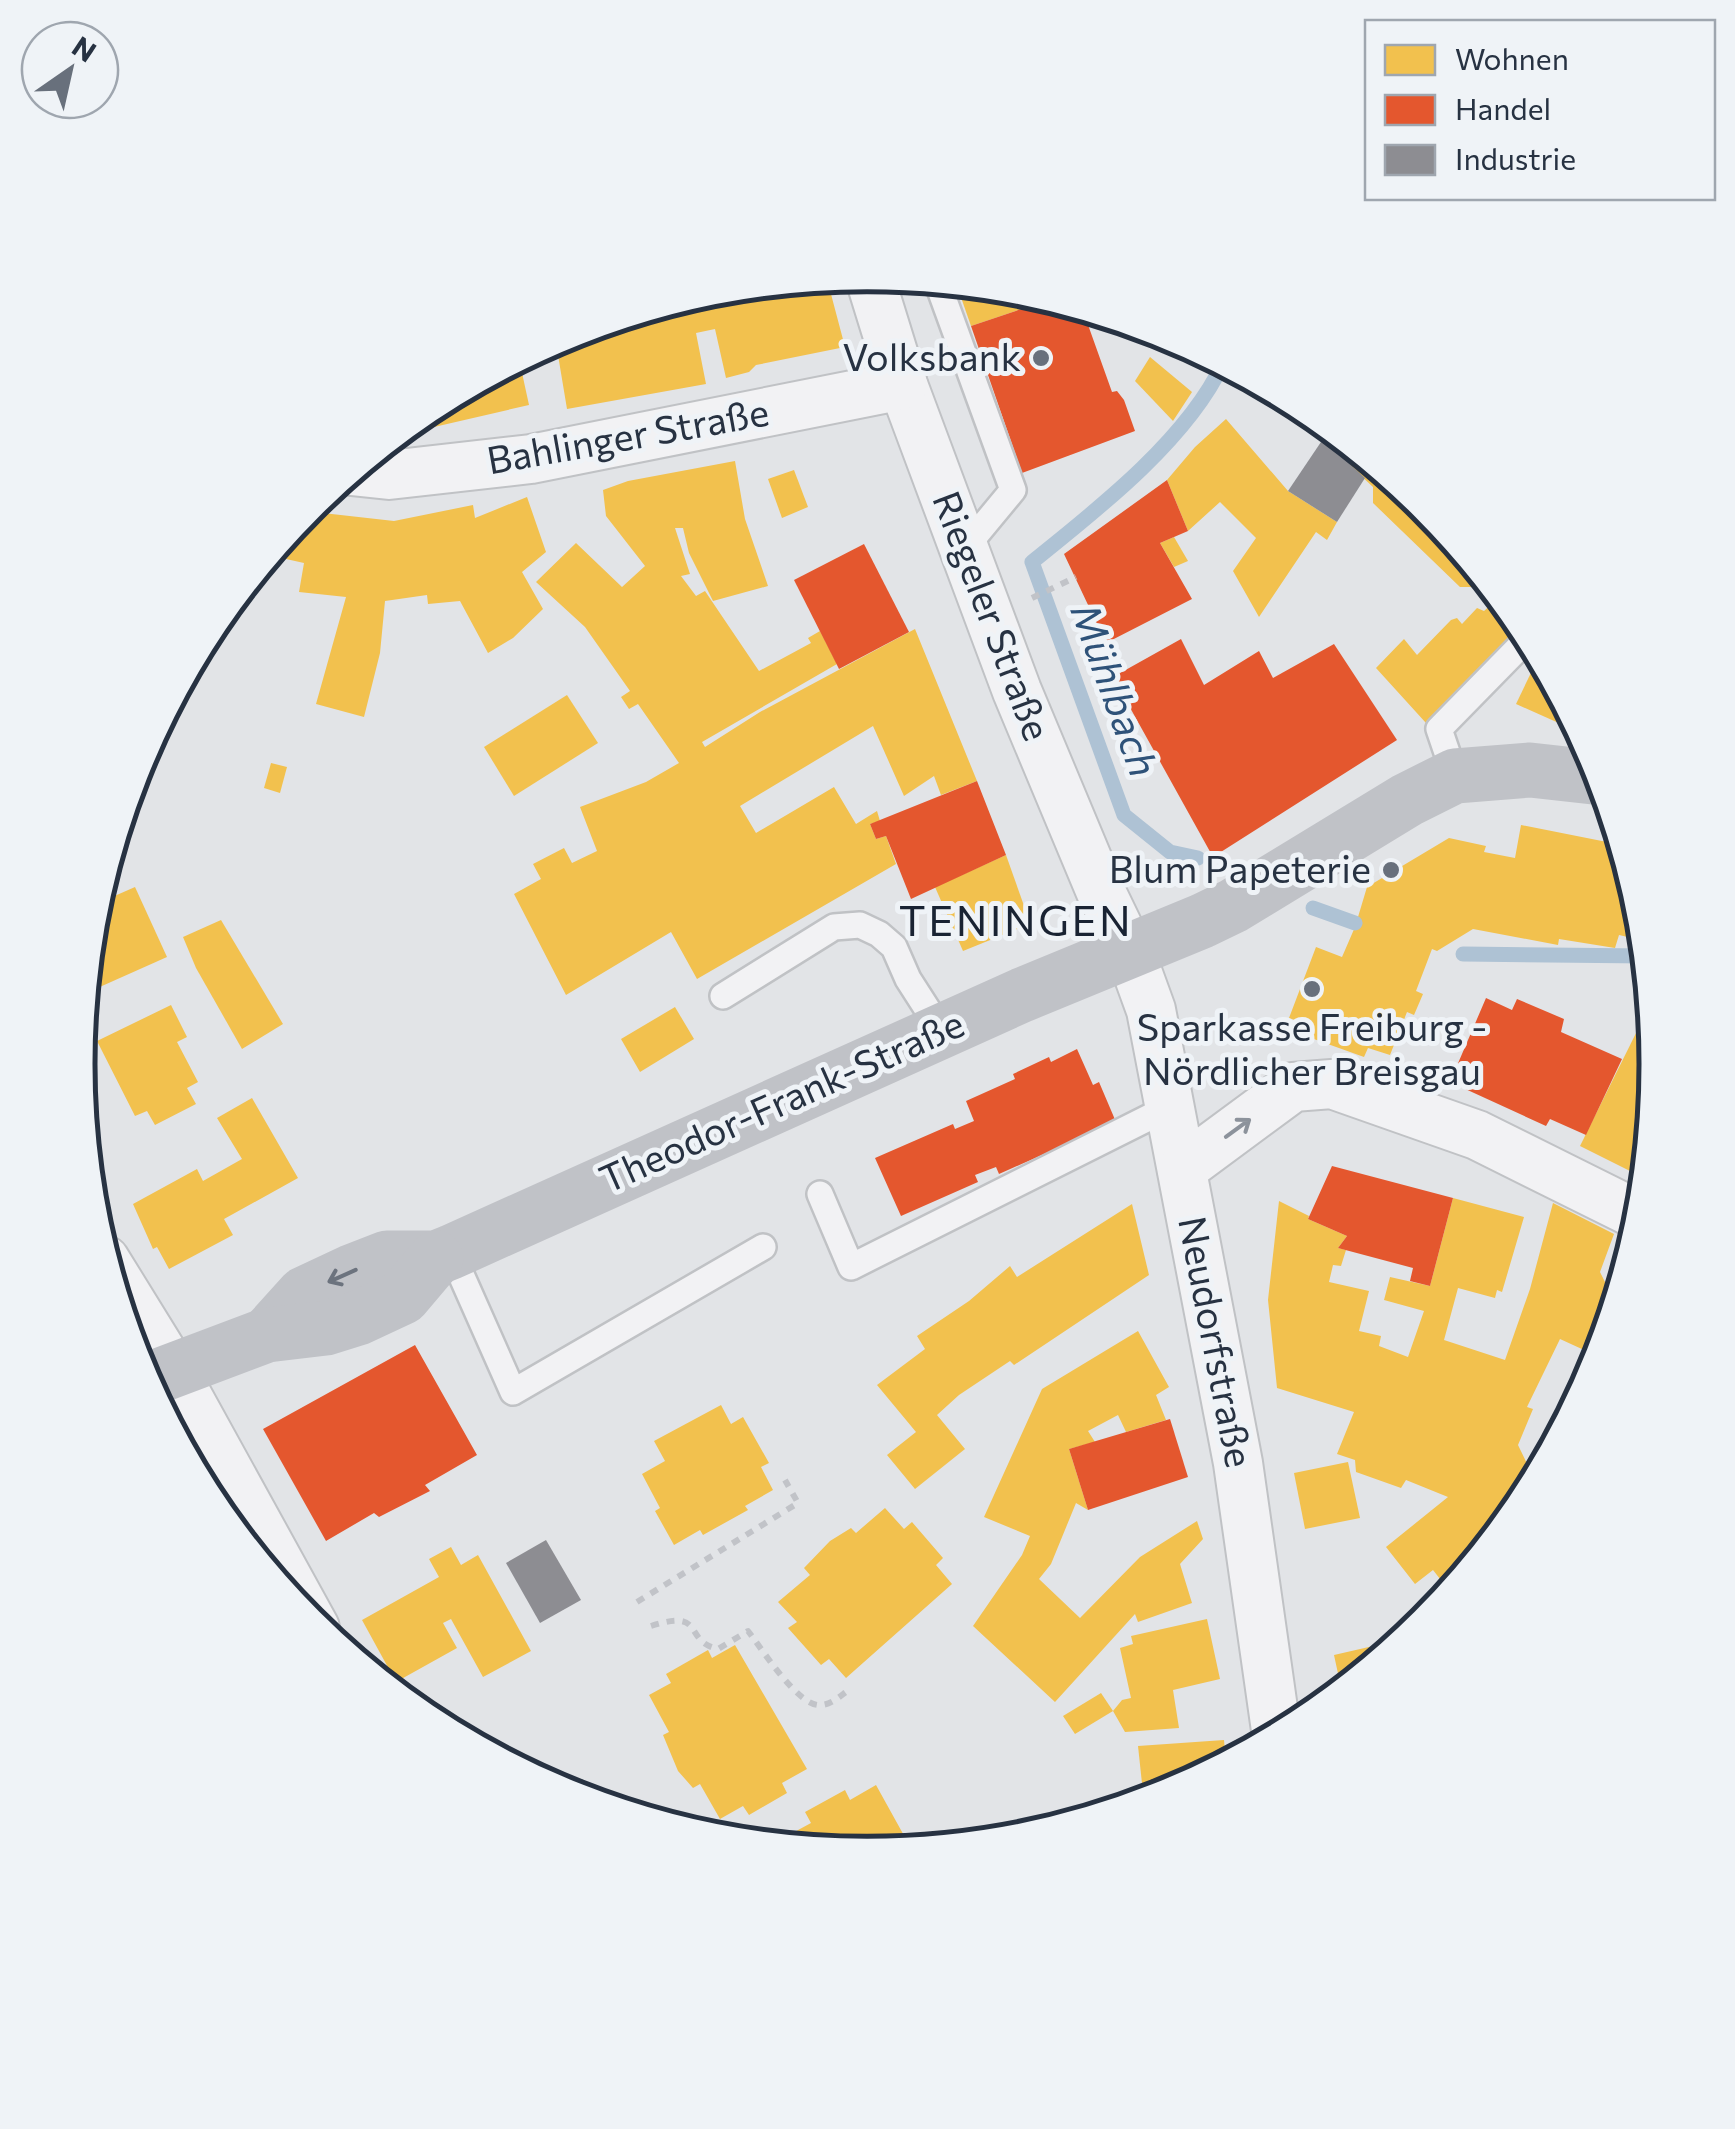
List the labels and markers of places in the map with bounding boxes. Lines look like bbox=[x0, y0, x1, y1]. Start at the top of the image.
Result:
place label: Volksbank bbox=[843, 332, 1021, 379]
marker: Volksbank bbox=[1030, 347, 1052, 369]
place label: Blum Papeterie bbox=[1109, 844, 1371, 891]
marker: Blum Papeterie bbox=[1380, 859, 1402, 881]
marker: Sparkasse Freiburg - Nördlicher Breisgau bbox=[1301, 978, 1323, 1000]
place label: Sparkasse Freiburg - Nördlicher Breisgau bbox=[1137, 1002, 1487, 1093]

